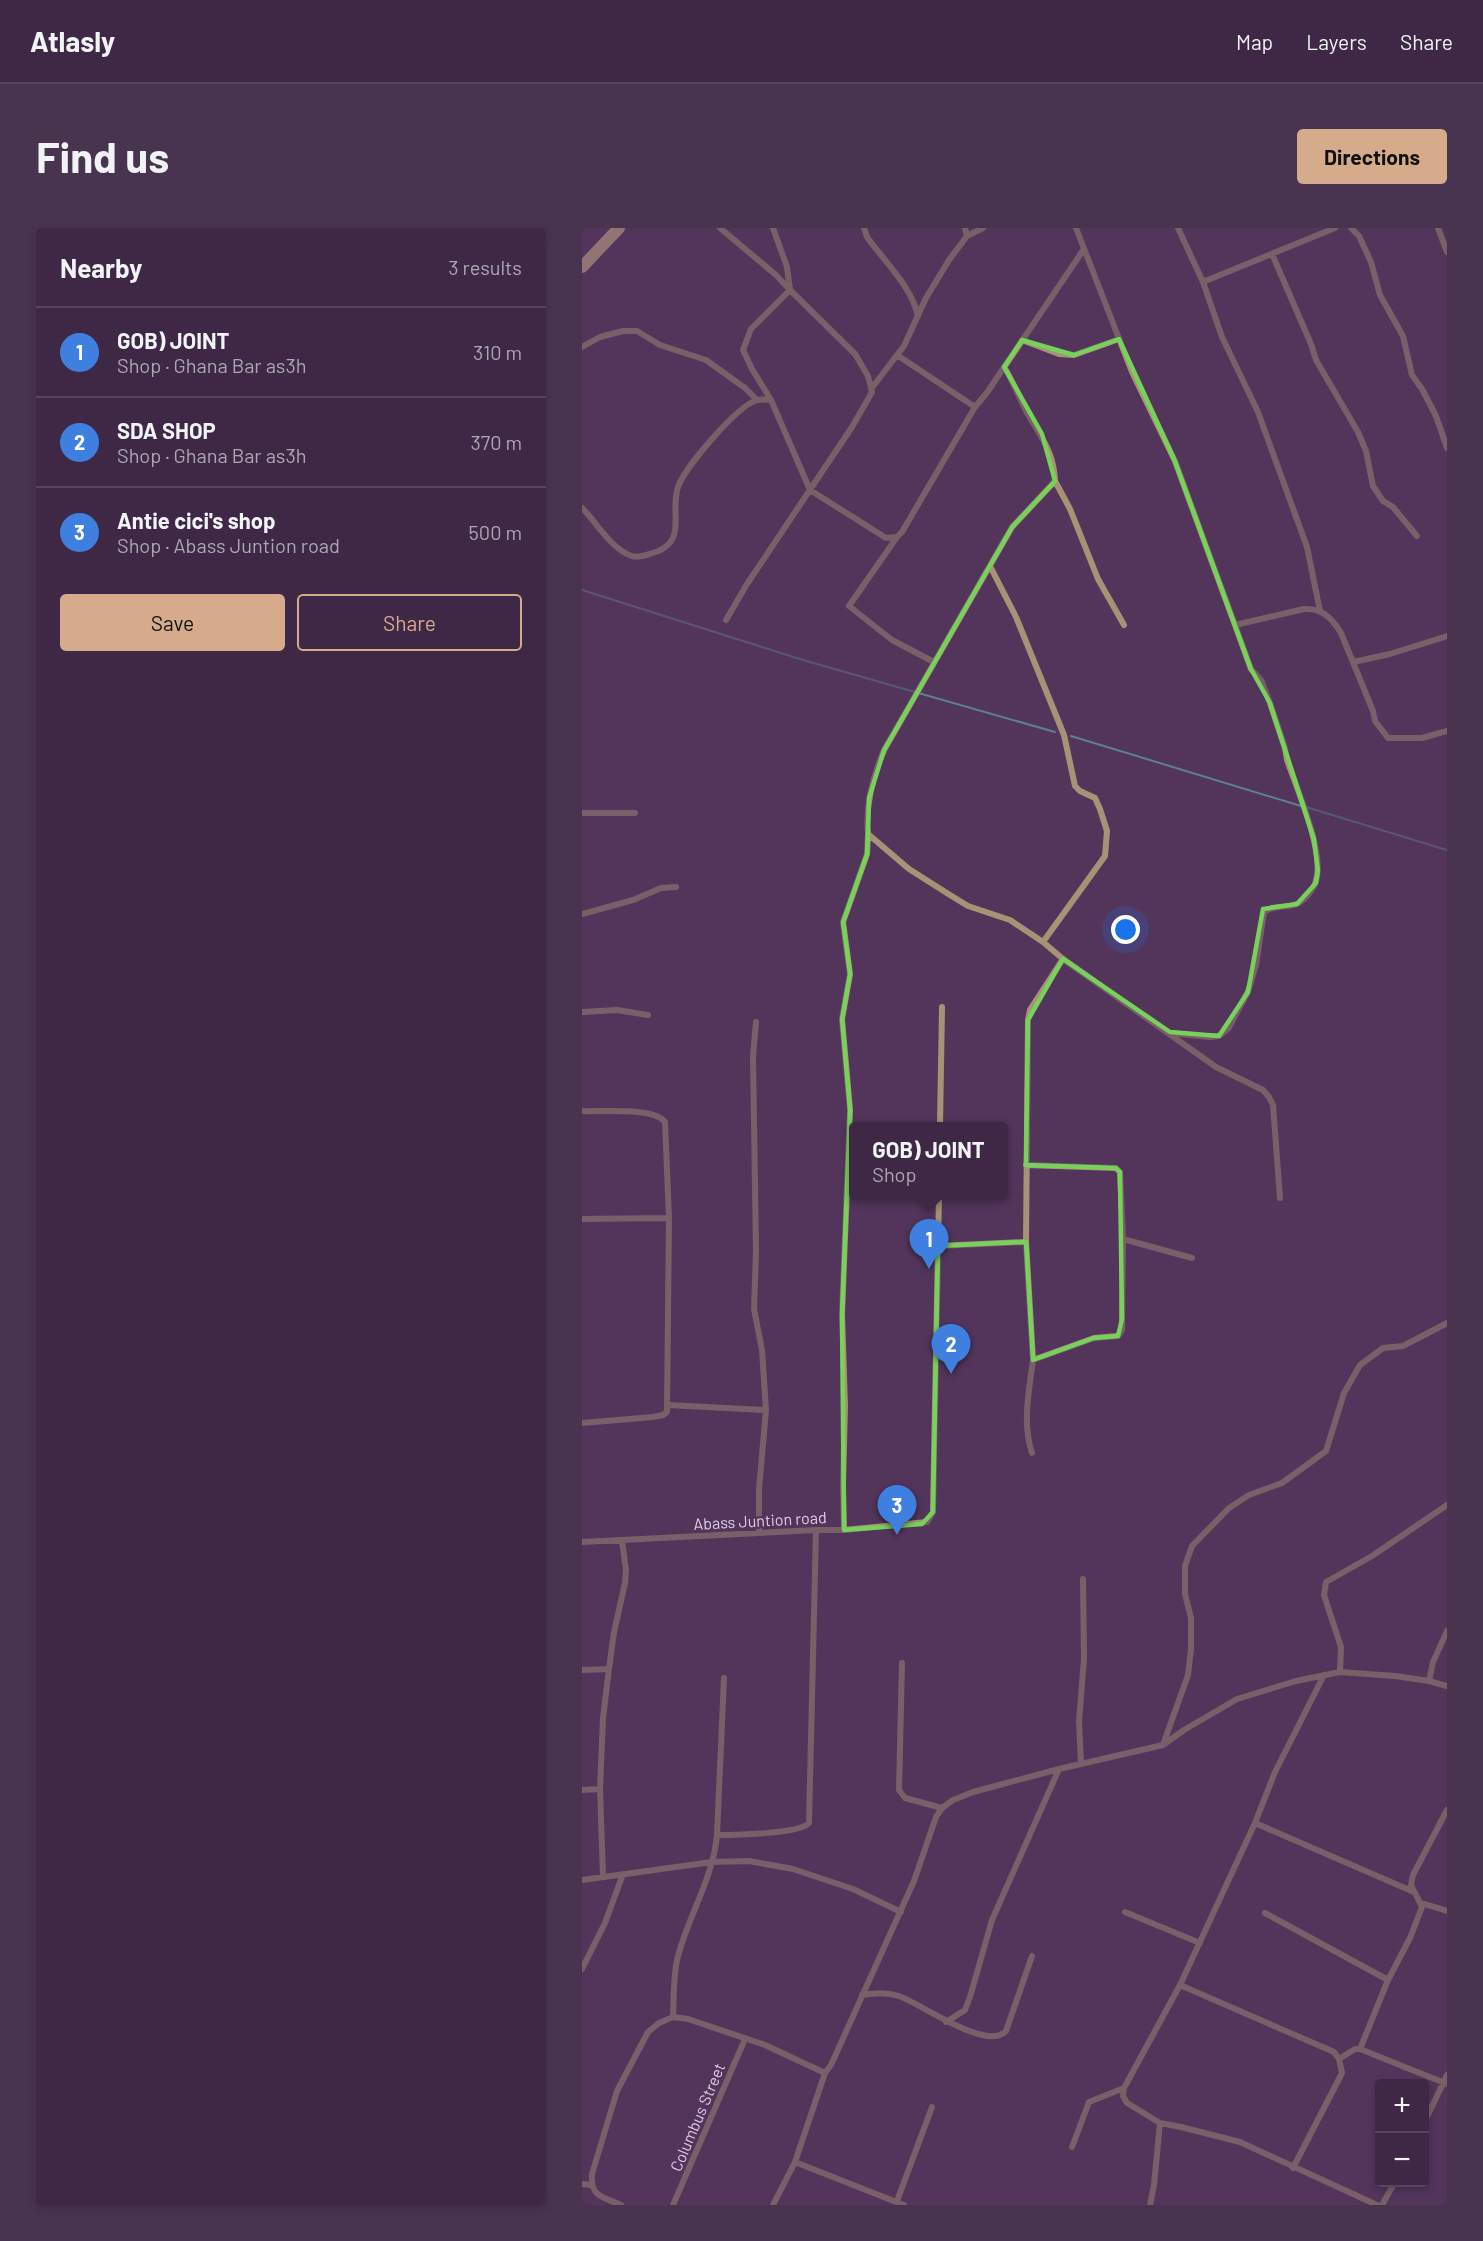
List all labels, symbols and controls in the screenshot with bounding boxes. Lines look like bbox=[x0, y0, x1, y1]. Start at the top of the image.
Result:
text: Atlasly bbox=[30, 24, 115, 58]
text: Map bbox=[1236, 29, 1273, 54]
text: Layers bbox=[1306, 29, 1367, 54]
text: Share bbox=[1400, 29, 1453, 54]
button: Directions bbox=[1297, 129, 1447, 184]
text: Find us bbox=[36, 131, 169, 181]
text: Nearby bbox=[60, 252, 142, 283]
text: 3 results bbox=[448, 255, 522, 279]
text: GOB) JOINT bbox=[117, 327, 229, 353]
text: 1 bbox=[76, 340, 83, 364]
text: 310 m bbox=[473, 340, 522, 364]
text: Shop · Ghana Bar as3h bbox=[117, 353, 307, 377]
text: SDA SHOP bbox=[117, 417, 216, 443]
text: 2 bbox=[74, 430, 85, 454]
text: 370 m bbox=[470, 430, 522, 454]
text: Shop · Ghana Bar as3h bbox=[117, 443, 307, 467]
text: Antie cici's shop bbox=[117, 507, 275, 533]
text: 3 bbox=[74, 520, 85, 544]
text: 500 m bbox=[469, 520, 522, 544]
text: Shop · Abass Juntion road bbox=[117, 533, 340, 557]
button: Save bbox=[60, 594, 285, 651]
button: Share bbox=[297, 594, 522, 651]
your location bbox=[1111, 915, 1140, 944]
popup bbox=[849, 1122, 1008, 1200]
text: GOB) JOINT bbox=[872, 1136, 985, 1162]
text: Shop bbox=[872, 1162, 917, 1186]
pin: 1 bbox=[910, 1220, 948, 1269]
pin: 2 bbox=[932, 1324, 970, 1374]
pin: 3 bbox=[878, 1486, 916, 1535]
street label: Abass Juntion road bbox=[693, 1507, 827, 1533]
street label: Columbus Street bbox=[666, 2060, 728, 2174]
map controls bbox=[1375, 2079, 1429, 2187]
button: + bbox=[1375, 2079, 1429, 2133]
button: − bbox=[1375, 2133, 1429, 2187]

